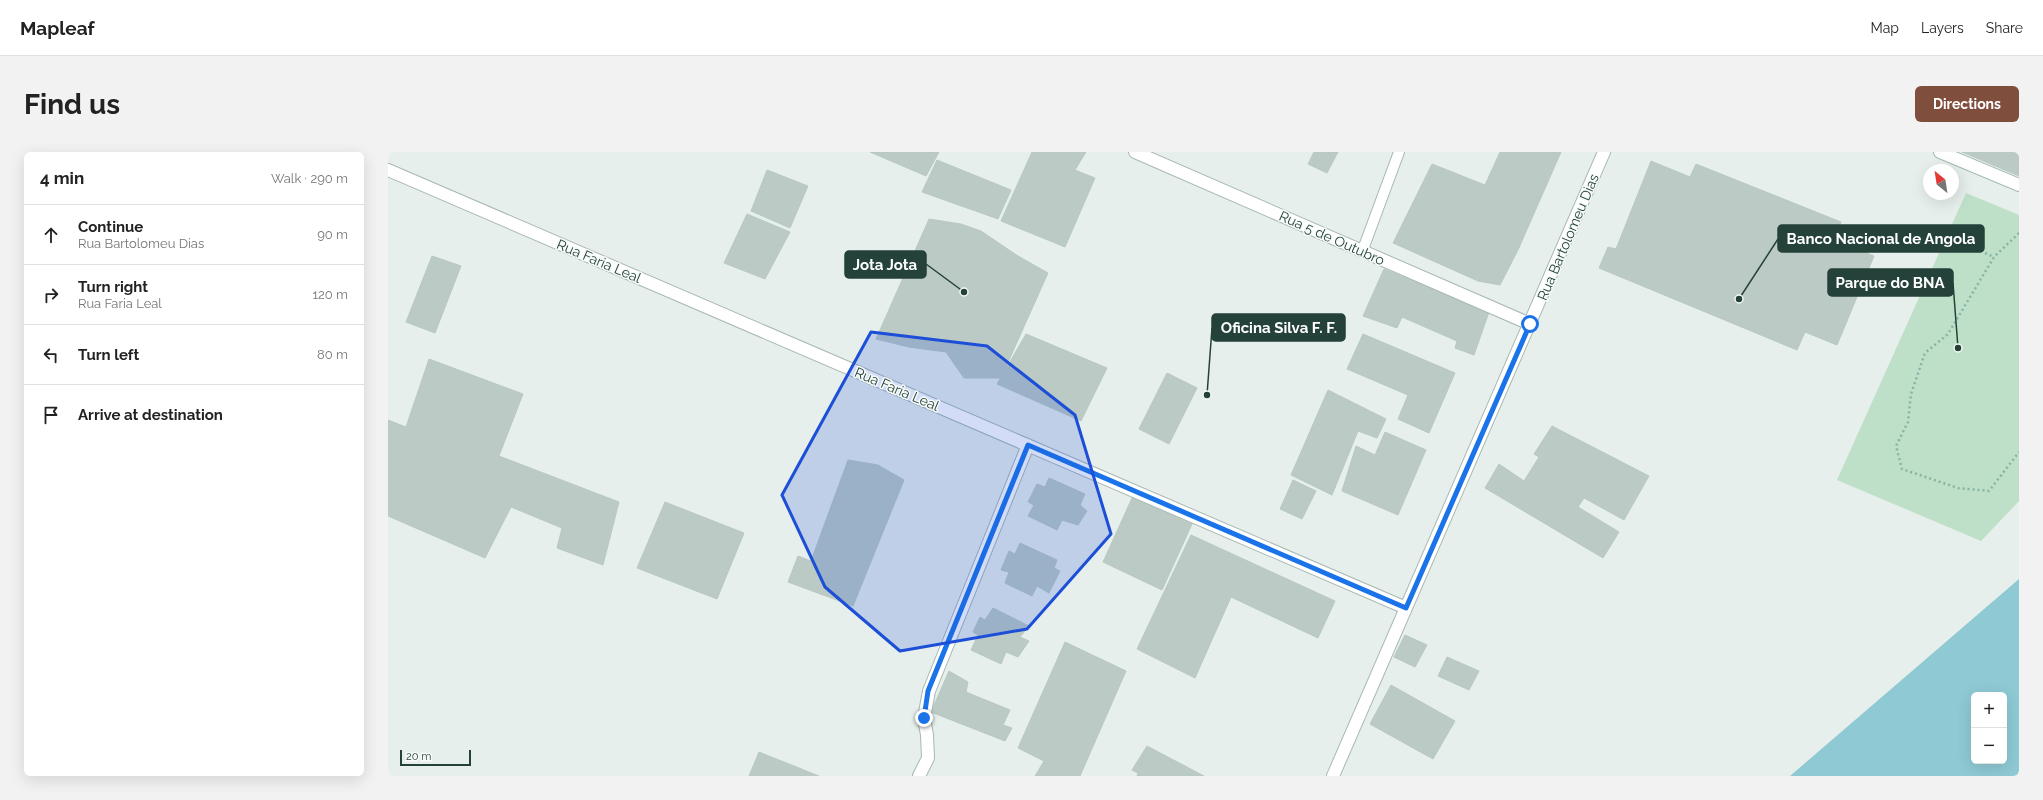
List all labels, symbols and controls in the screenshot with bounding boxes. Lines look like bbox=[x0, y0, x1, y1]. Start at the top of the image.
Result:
text: Mapleaf bbox=[20, 17, 95, 39]
text: Map bbox=[1871, 20, 1899, 36]
text: Layers bbox=[1921, 20, 1964, 36]
text: Share bbox=[1986, 20, 2023, 36]
button: Directions bbox=[1915, 86, 2019, 122]
text: Find us bbox=[24, 88, 120, 121]
north arrow bbox=[1923, 164, 1959, 200]
text: 4 min bbox=[40, 168, 84, 188]
text: Walk · 290 m bbox=[271, 171, 348, 186]
street label: Rua Bartolomeu Dias bbox=[1534, 171, 1602, 303]
street label: Rua 5 de Outubro bbox=[1277, 208, 1387, 268]
text: Continue bbox=[78, 218, 143, 236]
icon: ahead bbox=[40, 224, 62, 246]
callout: Banco Nacional de Angola bbox=[1778, 225, 1984, 252]
text: 90 m bbox=[317, 227, 348, 242]
text: Banco Nacional de Angola bbox=[1787, 230, 1976, 248]
text: Rua Bartolomeu Dias bbox=[78, 236, 204, 251]
street label: Rua Faria Leal bbox=[554, 236, 644, 286]
callout: Jota Jota bbox=[845, 251, 926, 278]
text: Jota Jota bbox=[853, 256, 918, 274]
callout: Parque do BNA bbox=[1828, 269, 1953, 296]
text: Parque do BNA bbox=[1835, 274, 1945, 292]
text: Turn right bbox=[78, 278, 148, 296]
icon: right bbox=[40, 284, 62, 306]
text: 120 m bbox=[312, 287, 348, 302]
text: Rua Faria Leal bbox=[78, 296, 162, 311]
callout: Oficina Silva F. F. bbox=[1212, 314, 1345, 341]
route start bbox=[1521, 315, 1539, 333]
text: Oficina Silva F. F. bbox=[1221, 319, 1337, 337]
icon: left bbox=[40, 344, 62, 366]
text: Turn left bbox=[78, 346, 139, 364]
text: 80 m bbox=[317, 347, 348, 362]
street label: Rua Faria Leal bbox=[852, 364, 942, 414]
icon: arrive bbox=[40, 404, 62, 426]
text: Arrive at destination bbox=[78, 406, 223, 424]
map controls bbox=[1971, 692, 2007, 764]
button: + bbox=[1971, 692, 2007, 728]
route end bbox=[915, 709, 933, 727]
button: − bbox=[1971, 728, 2007, 764]
scale bar bbox=[400, 748, 471, 767]
text: 20 m bbox=[406, 750, 431, 763]

